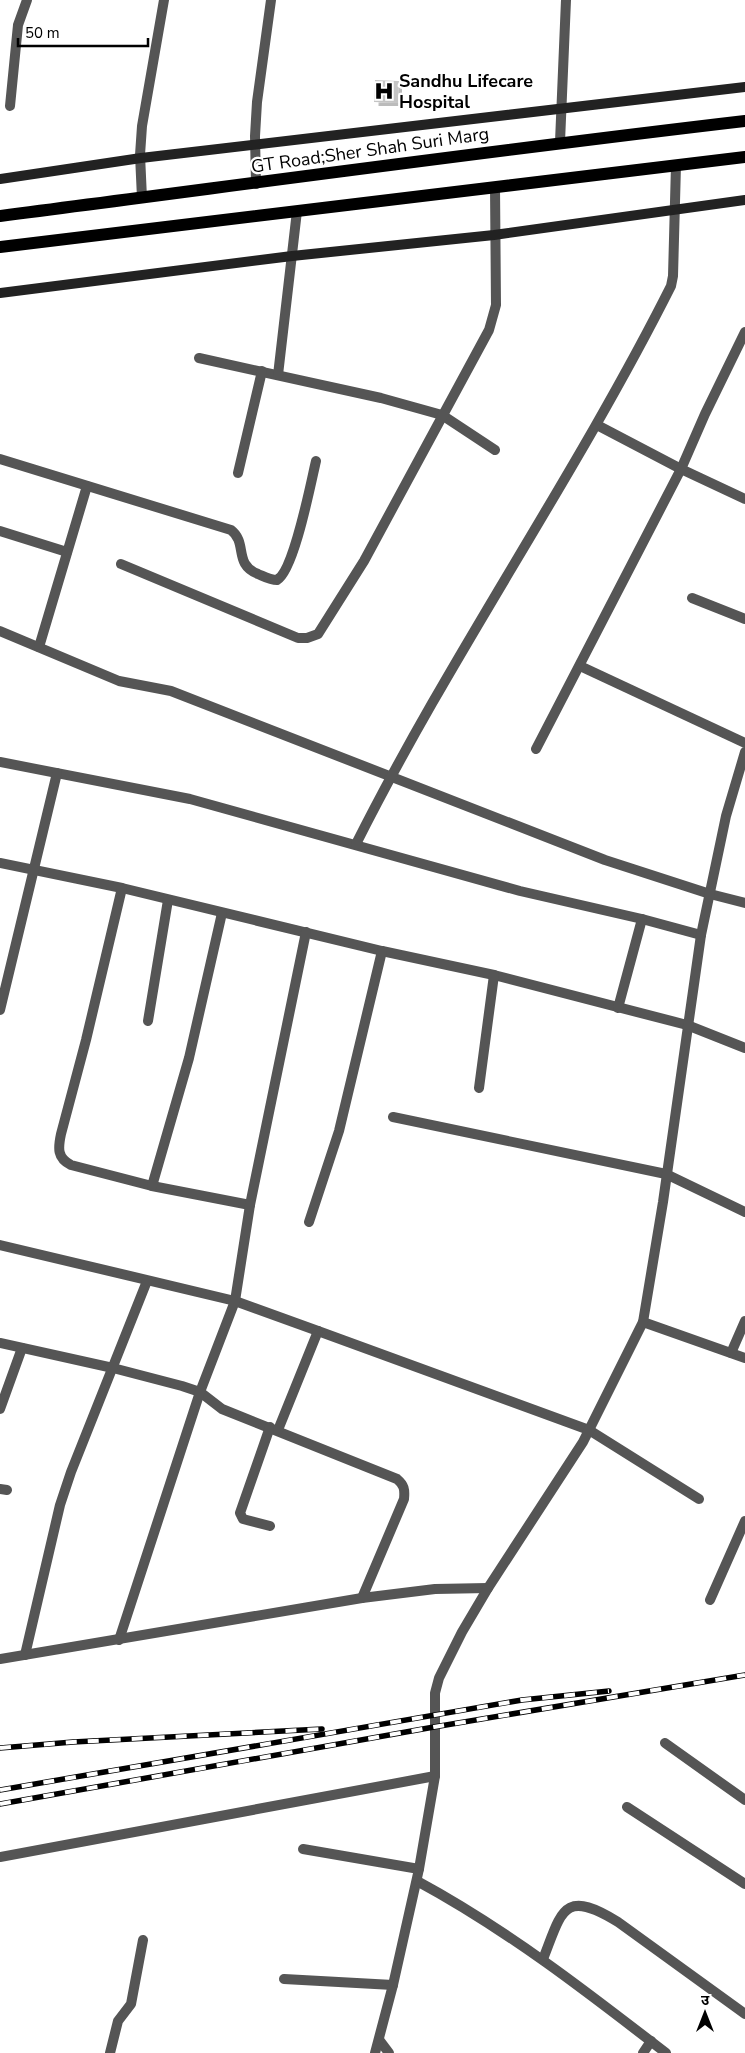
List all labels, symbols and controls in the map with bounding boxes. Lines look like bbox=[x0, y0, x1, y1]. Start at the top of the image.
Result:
scale bar bbox=[18, 15, 148, 47]
text: 50 m bbox=[25, 23, 60, 43]
place label: Sandhu Lifecare Hospital bbox=[399, 69, 533, 114]
hospital icon: Sandhu Lifecare Hospital bbox=[373, 80, 395, 102]
street label: GT Road;Sher Shah Suri Marg bbox=[249, 121, 491, 179]
north arrow bbox=[680, 1988, 730, 2038]
text: उ bbox=[701, 1991, 710, 2010]

